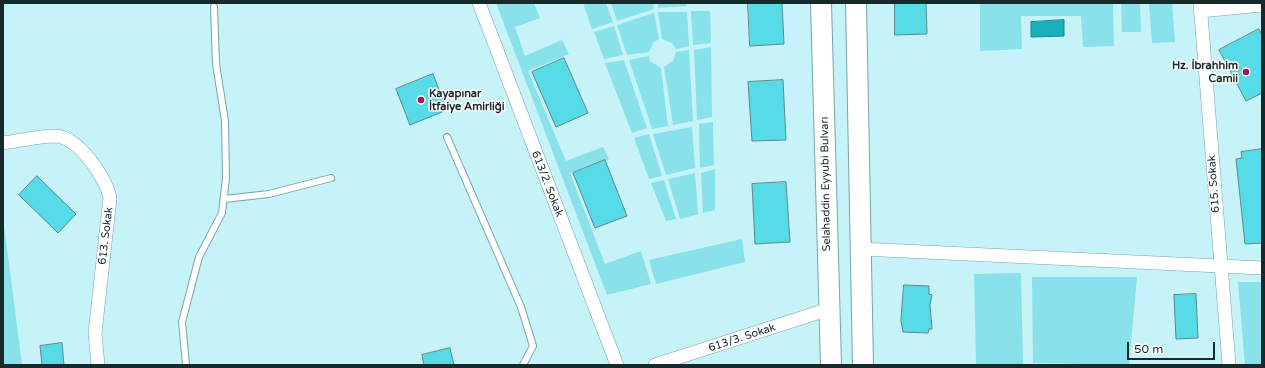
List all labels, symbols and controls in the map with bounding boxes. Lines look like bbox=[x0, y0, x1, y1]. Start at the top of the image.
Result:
place label: Hz. İbrahhim Camii bbox=[1172, 59, 1238, 85]
marker: Hz. İbrahhim Camii bbox=[1241, 67, 1251, 77]
place label: Kayapınar İtfaiye Amirliği bbox=[429, 87, 504, 113]
marker: Kayapınar İtfaiye Amirliği bbox=[416, 95, 426, 105]
street label: Selahaddin Eyyubi Bulvarı bbox=[818, 117, 834, 251]
street label: 613/2. Sokak bbox=[528, 149, 566, 219]
street label: 615. Sokak bbox=[1205, 155, 1223, 213]
street label: 613. Sokak bbox=[96, 206, 116, 266]
street label: 613/3. Sokak bbox=[707, 321, 777, 355]
scale bar bbox=[1129, 334, 1217, 360]
text: 50 m bbox=[1134, 342, 1163, 356]

